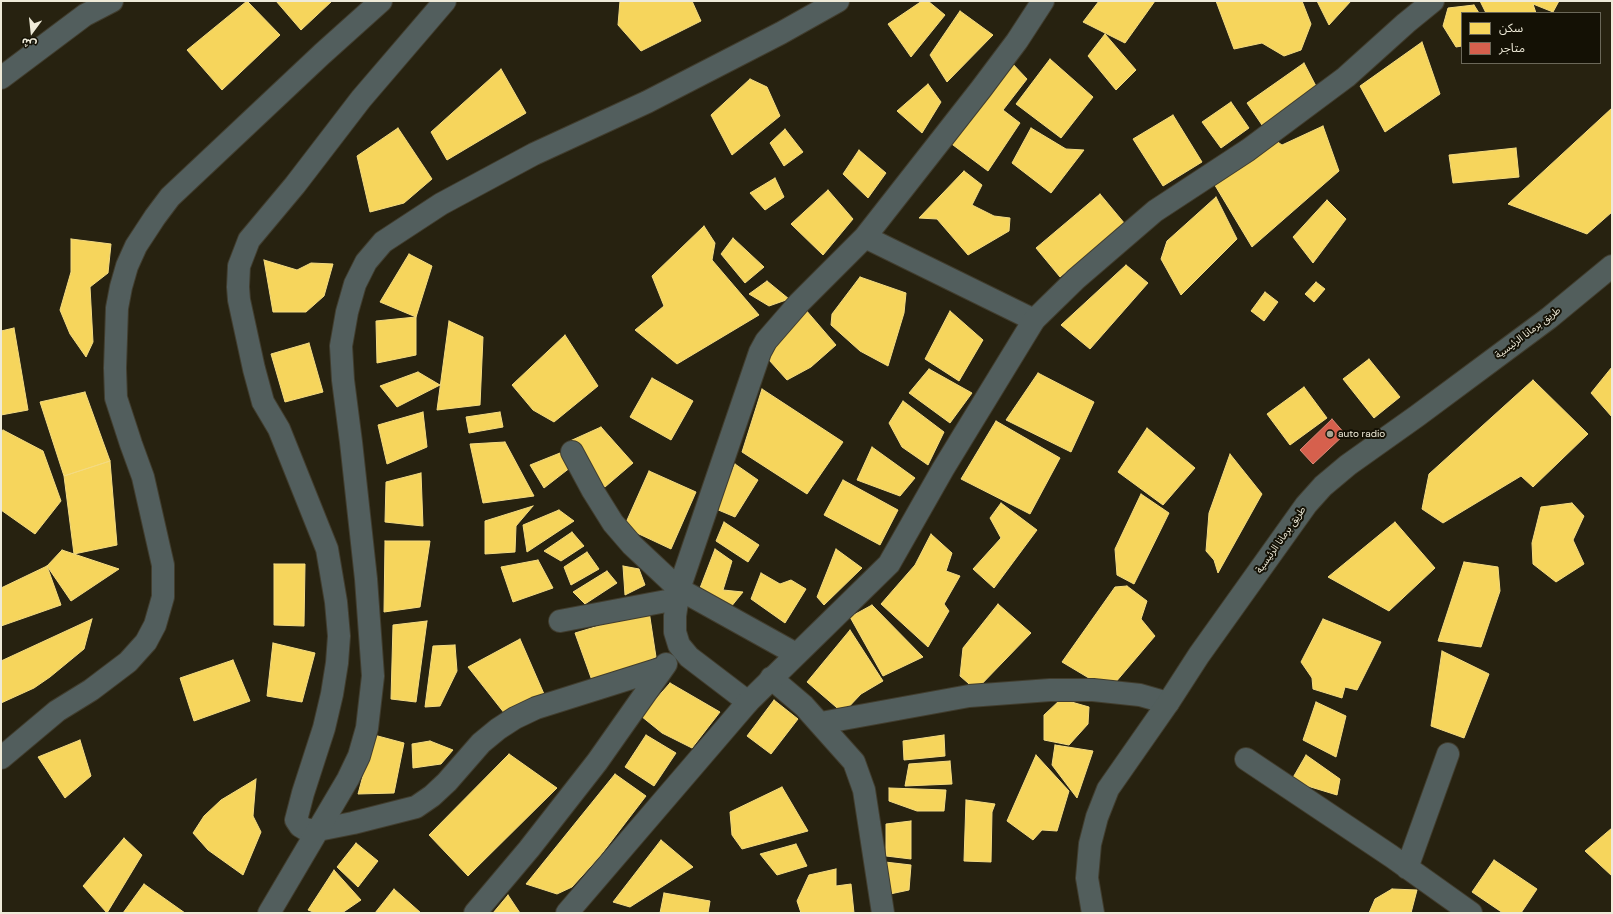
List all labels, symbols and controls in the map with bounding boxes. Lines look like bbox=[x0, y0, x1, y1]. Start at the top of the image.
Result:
north arrow bbox=[12, 12, 52, 52]
legend bbox=[1461, 12, 1601, 64]
text: سكن bbox=[1499, 20, 1523, 36]
text: ش bbox=[20, 35, 38, 52]
text: متاجر bbox=[1499, 40, 1525, 56]
street label: طريق برمانا الرئيسية bbox=[1493, 304, 1563, 362]
place label: auto radio bbox=[1338, 428, 1385, 440]
marker: auto radio bbox=[1325, 429, 1335, 439]
street label: طريق برمانا الرئيسية bbox=[1253, 504, 1309, 576]

